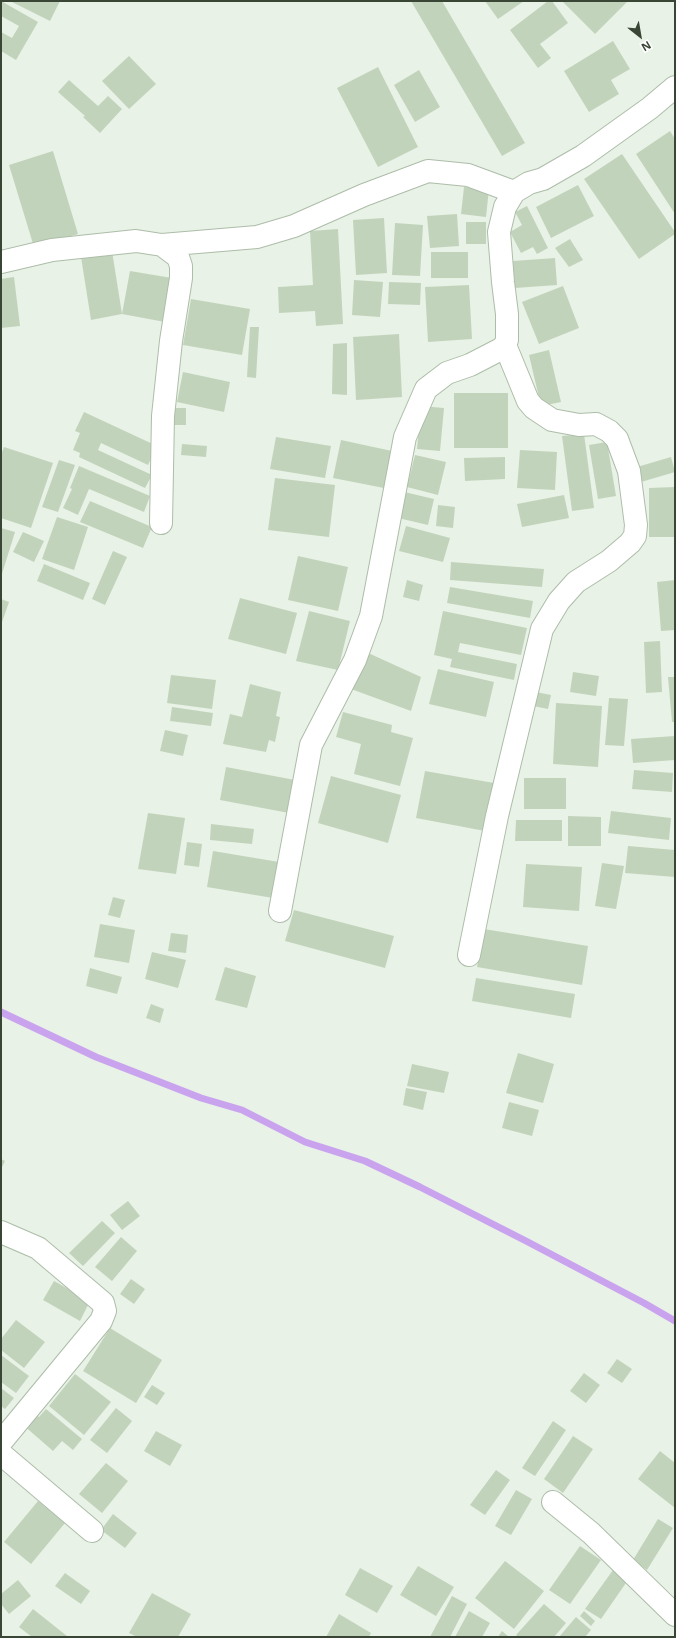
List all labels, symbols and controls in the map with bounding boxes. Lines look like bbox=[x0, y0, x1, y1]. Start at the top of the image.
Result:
north arrow bbox=[620, 16, 660, 56]
text: N bbox=[639, 38, 654, 55]

